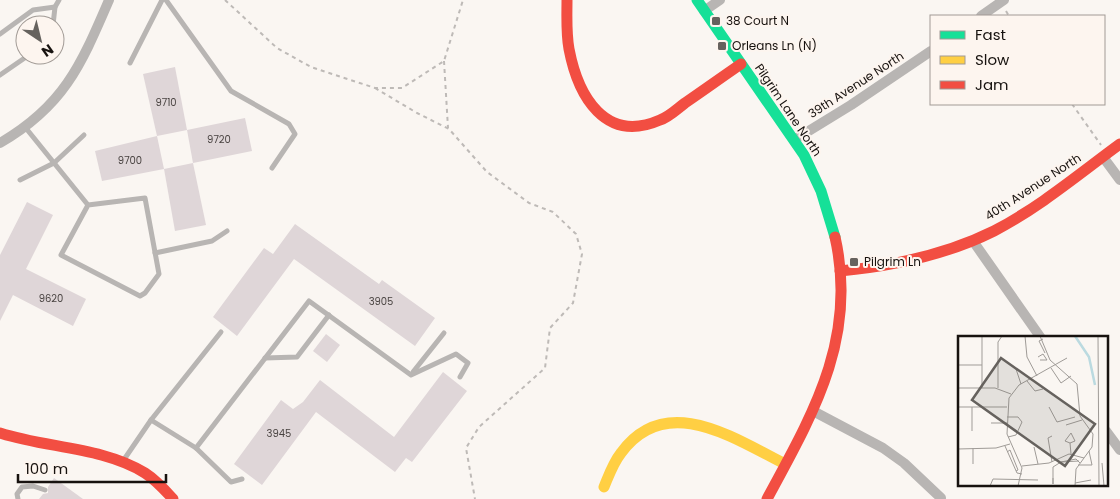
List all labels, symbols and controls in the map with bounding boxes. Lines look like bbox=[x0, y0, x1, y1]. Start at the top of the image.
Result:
place label: 38 Court N bbox=[726, 12, 789, 29]
north arrow bbox=[15, 15, 65, 65]
marker: 38 Court N bbox=[710, 15, 722, 27]
legend bbox=[930, 15, 1105, 105]
text: Fast bbox=[975, 24, 1006, 45]
place label: Orleans Ln (N) bbox=[732, 37, 817, 54]
text: N bbox=[37, 39, 58, 62]
marker: Orleans Ln (N) bbox=[716, 40, 728, 52]
street label: 39th Avenue North bbox=[805, 47, 907, 122]
text: Slow bbox=[975, 49, 1010, 70]
street label: Pilgrim Lane North bbox=[751, 60, 826, 159]
text: Jam bbox=[975, 74, 1009, 95]
house number: 9710 bbox=[155, 95, 177, 110]
house number: 9720 bbox=[207, 132, 231, 147]
street label: 40th Avenue North bbox=[981, 149, 1084, 224]
house number: 9700 bbox=[118, 153, 142, 168]
place label: Pilgrim Ln bbox=[864, 253, 921, 270]
marker: Pilgrim Ln bbox=[848, 256, 860, 268]
house number: 9620 bbox=[39, 291, 63, 306]
house number: 3905 bbox=[369, 294, 393, 309]
inset map bbox=[958, 336, 1108, 486]
house number: 3945 bbox=[267, 426, 291, 441]
scale bar bbox=[18, 452, 165, 484]
text: 100 m bbox=[25, 458, 68, 479]

